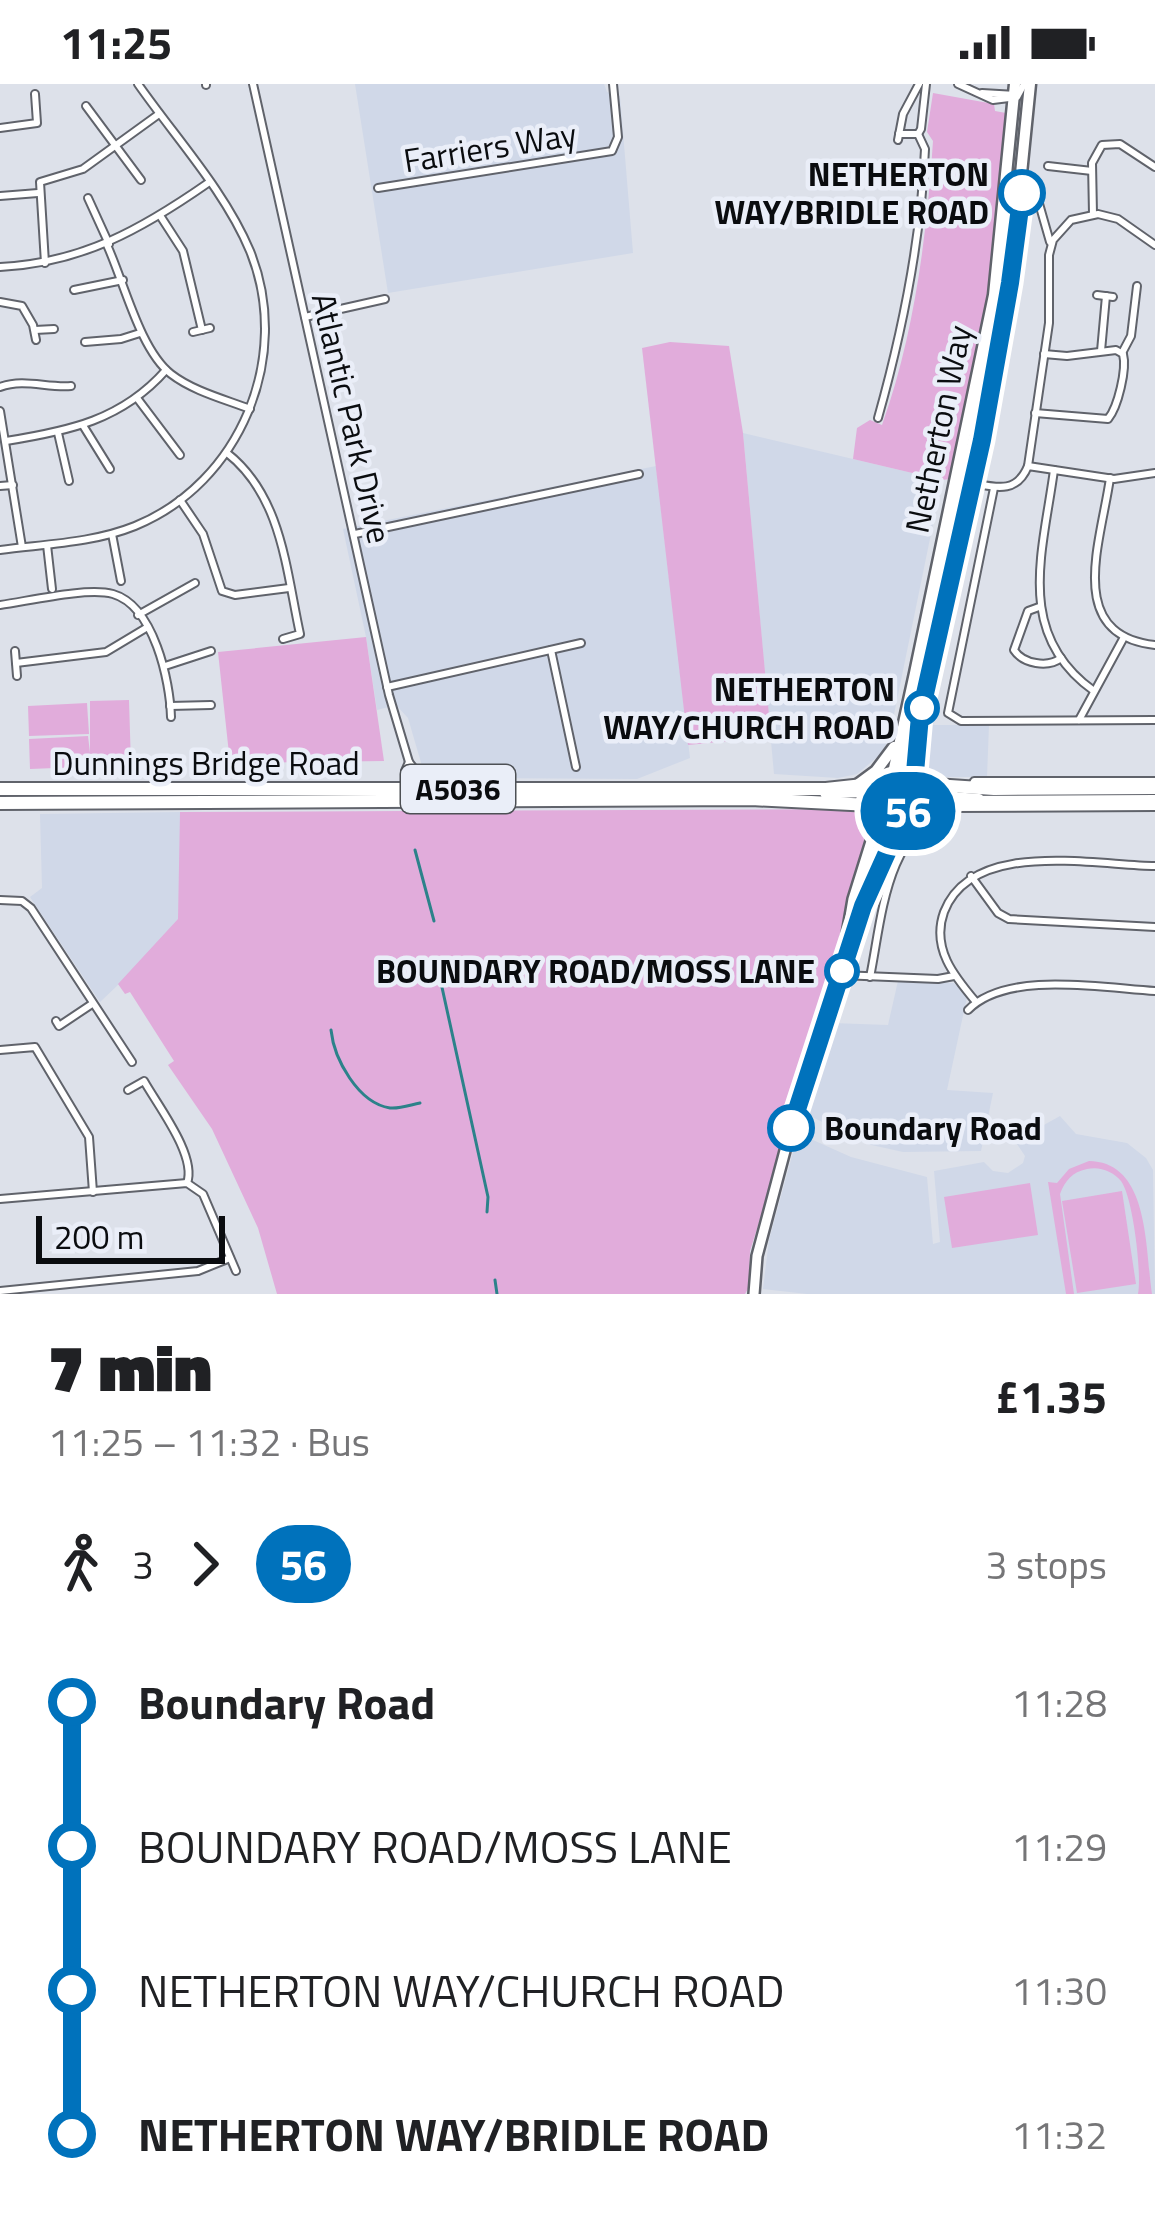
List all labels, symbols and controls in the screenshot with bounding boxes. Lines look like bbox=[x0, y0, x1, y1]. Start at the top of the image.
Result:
text: 11:25 bbox=[60, 8, 172, 76]
street label: Farriers Way bbox=[400, 109, 580, 185]
place label: NETHERTON WAY/BRIDLE ROAD bbox=[714, 149, 989, 237]
marker: NETHERTON WAY/BRIDLE ROAD bbox=[1000, 171, 1044, 215]
street label: Atlantic Park Drive bbox=[299, 288, 405, 548]
street label: Netherton Way bbox=[892, 320, 984, 537]
place label: NETHERTON WAY/CHURCH ROAD bbox=[603, 664, 895, 752]
marker: NETHERTON WAY/CHURCH ROAD bbox=[906, 692, 938, 724]
street label: Dunnings Bridge Road bbox=[52, 738, 360, 788]
road number: A5036 bbox=[401, 765, 515, 813]
line badge: 56 bbox=[854, 772, 962, 850]
text: 56 bbox=[884, 779, 932, 843]
place label: BOUNDARY ROAD/MOSS LANE bbox=[376, 946, 815, 996]
marker: BOUNDARY ROAD/MOSS LANE bbox=[826, 955, 858, 987]
place label: Boundary Road bbox=[824, 1103, 1042, 1153]
marker: Boundary Road bbox=[769, 1106, 813, 1150]
scale bar bbox=[36, 1210, 225, 1263]
text: 200 m bbox=[54, 1212, 144, 1262]
text: 7 min bbox=[48, 1316, 212, 1417]
text: £1.35 bbox=[995, 1362, 1107, 1430]
text: 11:25 – 11:32 · Bus bbox=[48, 1412, 370, 1471]
icon: walk bbox=[48, 1531, 114, 1597]
icon: forward bbox=[172, 1531, 238, 1597]
text: 56 bbox=[280, 1532, 327, 1596]
text: 3 bbox=[132, 1535, 154, 1594]
text: 3 stops bbox=[985, 1535, 1107, 1594]
text: Boundary Road bbox=[138, 1668, 435, 1736]
text: 11:28 bbox=[1011, 1673, 1107, 1732]
text: BOUNDARY ROAD/MOSS LANE bbox=[138, 1812, 732, 1880]
text: 11:29 bbox=[1011, 1817, 1107, 1876]
text: NETHERTON WAY/CHURCH ROAD bbox=[138, 1956, 785, 2024]
text: 11:30 bbox=[1011, 1961, 1107, 2020]
text: NETHERTON WAY/BRIDLE ROAD bbox=[138, 2100, 769, 2168]
text: 11:32 bbox=[1011, 2105, 1107, 2164]

